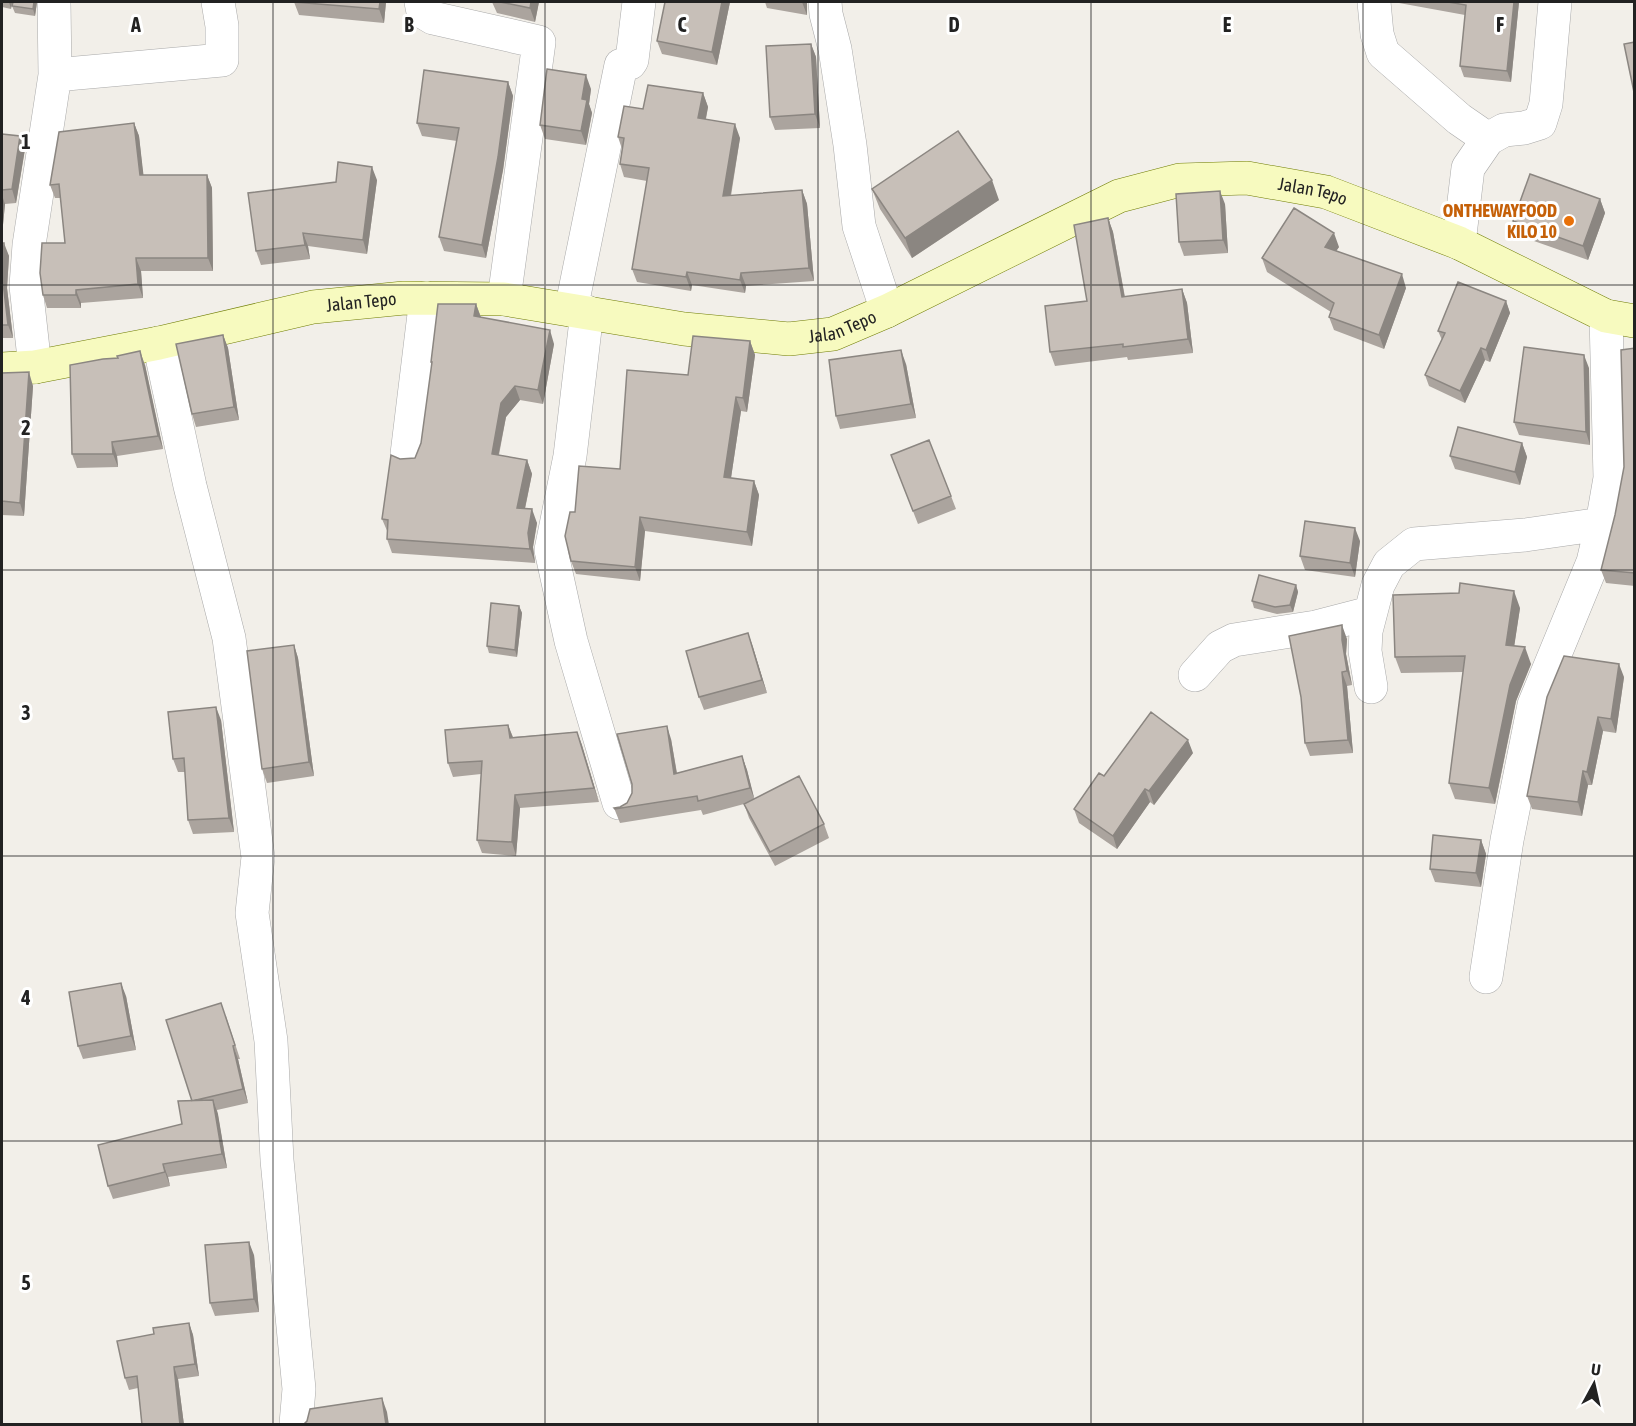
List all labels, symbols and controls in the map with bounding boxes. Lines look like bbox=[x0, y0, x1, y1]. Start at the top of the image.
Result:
text: A bbox=[130, 13, 141, 36]
text: B bbox=[404, 13, 414, 36]
text: C bbox=[678, 13, 687, 36]
text: D bbox=[948, 13, 960, 36]
text: E bbox=[1223, 13, 1232, 36]
text: F bbox=[1496, 13, 1504, 36]
text: 1 bbox=[21, 130, 31, 153]
street label: Jalan Tepo bbox=[1277, 173, 1351, 209]
place label: ONTHEWAYFOOD KILO 10 bbox=[1443, 200, 1557, 242]
marker: ONTHEWAYFOOD KILO 10 bbox=[1562, 214, 1576, 228]
street label: Jalan Tepo bbox=[325, 288, 397, 316]
street label: Jalan Tepo bbox=[807, 306, 879, 347]
text: 2 bbox=[21, 416, 31, 439]
text: 3 bbox=[21, 701, 31, 724]
text: 4 bbox=[20, 986, 31, 1009]
text: 5 bbox=[21, 1271, 31, 1294]
north arrow bbox=[1564, 1354, 1624, 1414]
text: U bbox=[1590, 1360, 1602, 1379]

